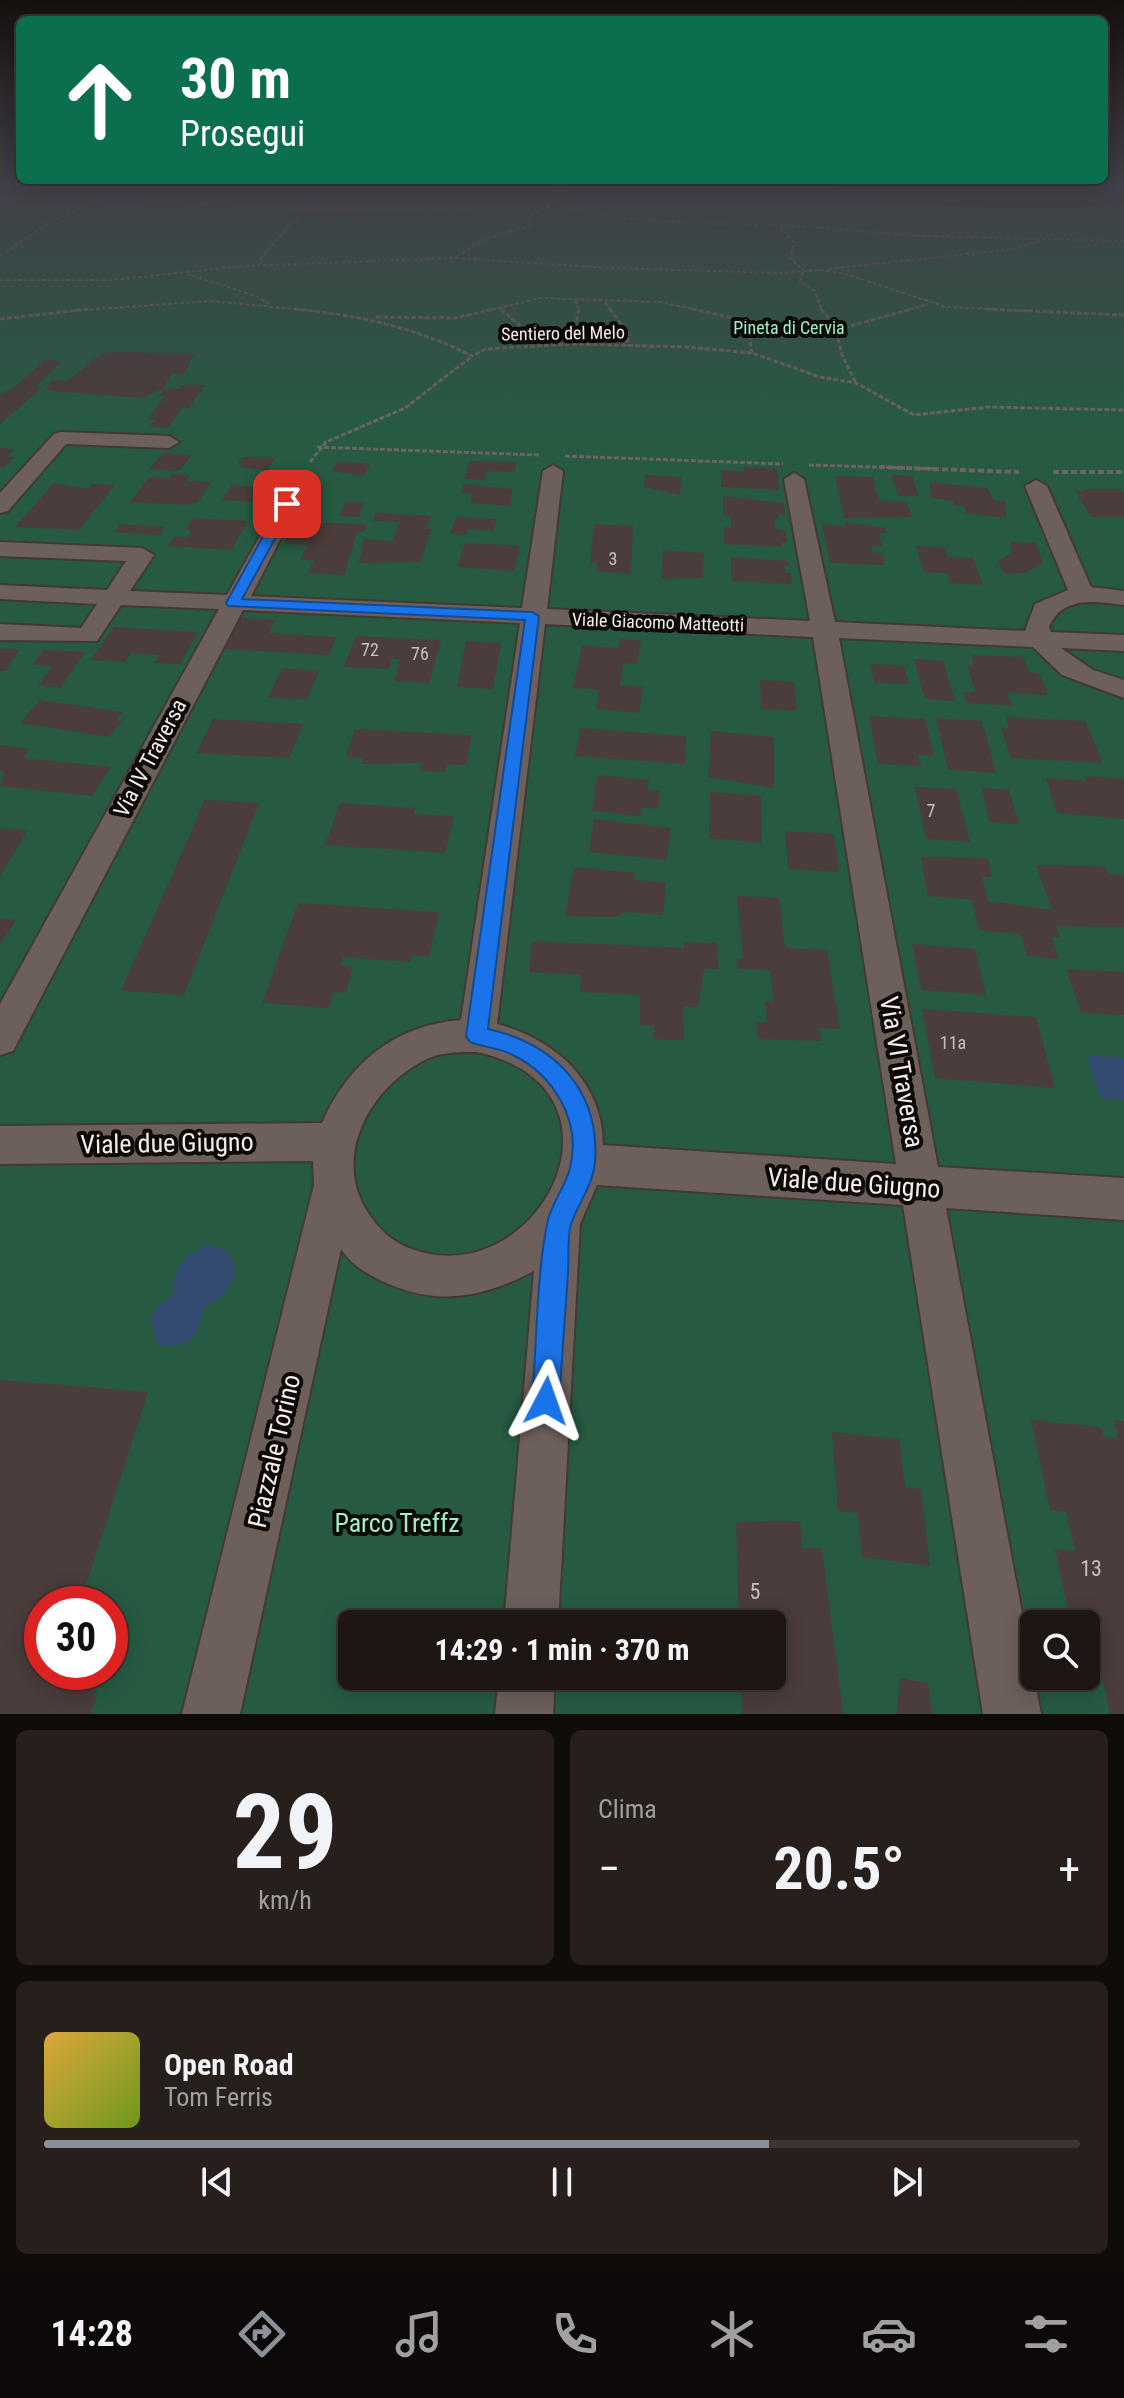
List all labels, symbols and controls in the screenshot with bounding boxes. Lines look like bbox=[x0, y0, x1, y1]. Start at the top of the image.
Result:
text: 30 m bbox=[180, 46, 291, 112]
icon: ahead bbox=[48, 48, 152, 152]
text: Prosegui bbox=[180, 113, 305, 155]
park label: Pineta di Cervia bbox=[733, 317, 845, 338]
street label: Sentiero del Melo bbox=[501, 321, 625, 345]
pin bbox=[253, 470, 321, 538]
icon: arrive bbox=[265, 482, 309, 526]
house number: 3 bbox=[609, 548, 617, 569]
street label: Viale Giacomo Matteotti bbox=[572, 609, 744, 635]
house number: 72 bbox=[361, 639, 379, 660]
house number: 76 bbox=[411, 643, 429, 664]
street label: Via IV Traversa bbox=[109, 695, 191, 821]
house number: 7 bbox=[927, 800, 936, 821]
street label: Via VI Traversa bbox=[874, 994, 930, 1150]
house number: 11a bbox=[940, 1032, 966, 1053]
street label: Viale due Giugno bbox=[80, 1126, 254, 1160]
street label: Viale due Giugno bbox=[767, 1162, 941, 1204]
position arrow bbox=[504, 1359, 588, 1443]
street label: Piazzale Torino bbox=[242, 1371, 306, 1531]
park label: Parco Treffz bbox=[334, 1508, 460, 1538]
house number: 13 bbox=[1080, 1556, 1102, 1581]
house number: 5 bbox=[750, 1579, 760, 1604]
speed limit sign: 30 bbox=[24, 1586, 128, 1690]
map controls bbox=[1020, 1610, 1100, 1690]
button: search bbox=[1020, 1610, 1100, 1690]
text: 14:29 · 1 min · 370 m bbox=[435, 1632, 689, 1667]
text: 29 bbox=[232, 1772, 338, 1893]
text: Clima bbox=[598, 1794, 657, 1824]
text: 20.5° bbox=[773, 1833, 905, 1904]
text: − bbox=[598, 1843, 620, 1895]
text: + bbox=[1058, 1843, 1080, 1895]
text: km/h bbox=[258, 1885, 312, 1915]
text: Open Road bbox=[164, 2047, 294, 2082]
text: Tom Ferris bbox=[164, 2082, 273, 2112]
icon: previous bbox=[195, 2160, 239, 2204]
icon: pause bbox=[540, 2160, 584, 2204]
icon: next bbox=[885, 2160, 929, 2204]
icon: directions bbox=[234, 2306, 290, 2362]
icon: music bbox=[391, 2306, 447, 2362]
icon: phone bbox=[547, 2306, 603, 2362]
icon: climate bbox=[704, 2306, 760, 2362]
icon: car bbox=[861, 2306, 917, 2362]
icon: filters bbox=[1018, 2306, 1074, 2362]
text: 14:28 bbox=[50, 2313, 133, 2355]

